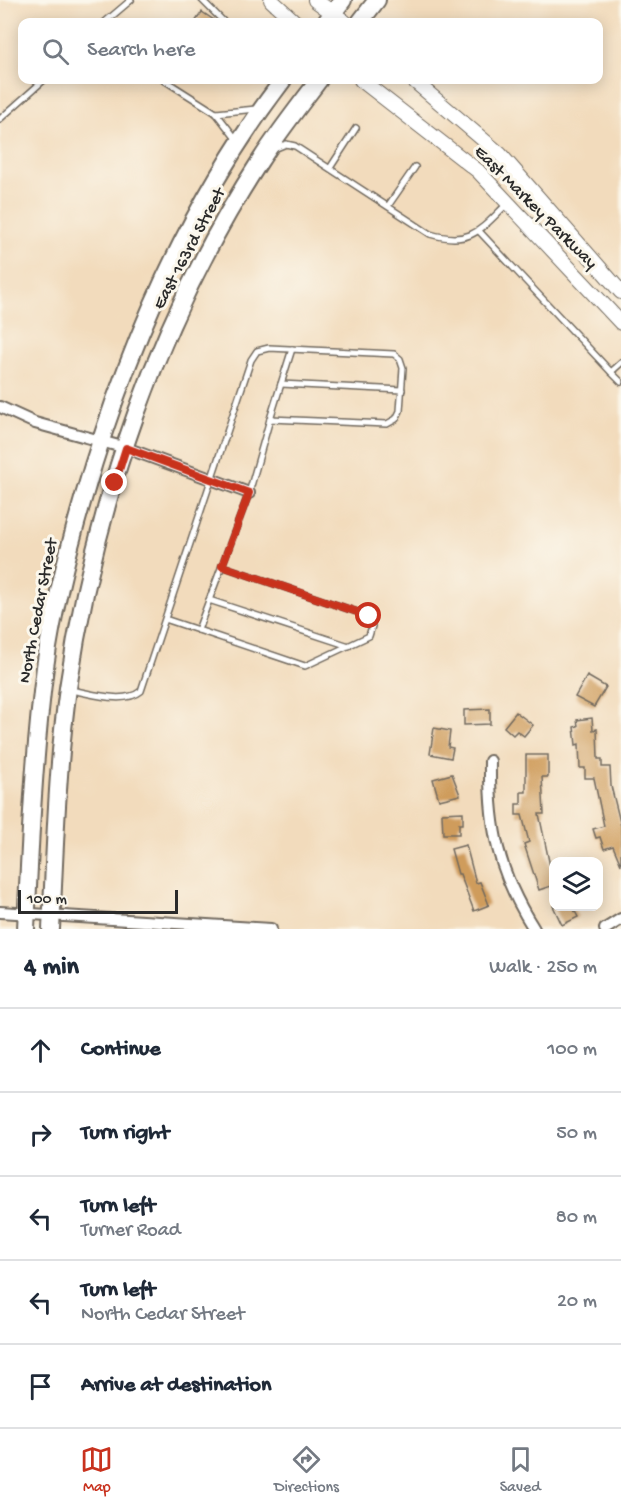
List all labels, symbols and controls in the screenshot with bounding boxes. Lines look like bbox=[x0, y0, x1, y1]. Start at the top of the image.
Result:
search box bbox=[18, 18, 603, 84]
icon: search bbox=[39, 35, 72, 68]
text: Search here bbox=[87, 38, 195, 64]
street label: East Markey Parkway bbox=[469, 142, 601, 274]
street label: East 163rd Street bbox=[149, 183, 232, 313]
route end bbox=[101, 469, 127, 495]
street label: North Cedar Street bbox=[15, 535, 64, 685]
route start bbox=[355, 602, 381, 628]
map controls bbox=[549, 857, 603, 911]
button: layers bbox=[549, 857, 603, 911]
scale bar bbox=[18, 887, 178, 914]
text: 100 m bbox=[27, 891, 67, 910]
text: 4 min bbox=[24, 953, 79, 984]
text: Walk · 250 m bbox=[489, 957, 597, 980]
icon: ahead bbox=[24, 1034, 57, 1067]
text: Continue bbox=[81, 1037, 161, 1063]
text: 100 m bbox=[547, 1039, 597, 1062]
icon: right bbox=[24, 1118, 57, 1151]
text: Turn right bbox=[81, 1121, 169, 1147]
text: 50 m bbox=[556, 1123, 597, 1146]
text: Turn left bbox=[81, 1194, 155, 1220]
icon: left bbox=[24, 1202, 57, 1235]
text: 80 m bbox=[556, 1207, 597, 1230]
text: Turner Road bbox=[81, 1220, 180, 1243]
text: Turn left bbox=[81, 1278, 155, 1304]
icon: left bbox=[24, 1286, 57, 1319]
text: 20 m bbox=[557, 1291, 597, 1314]
text: North Cedar Street bbox=[81, 1304, 244, 1327]
icon: arrive bbox=[24, 1370, 57, 1403]
text: Arrive at destination bbox=[81, 1373, 271, 1399]
tab: Map bbox=[80, 1443, 113, 1498]
tab: Directions bbox=[274, 1443, 339, 1498]
tab: Saved bbox=[500, 1443, 541, 1498]

